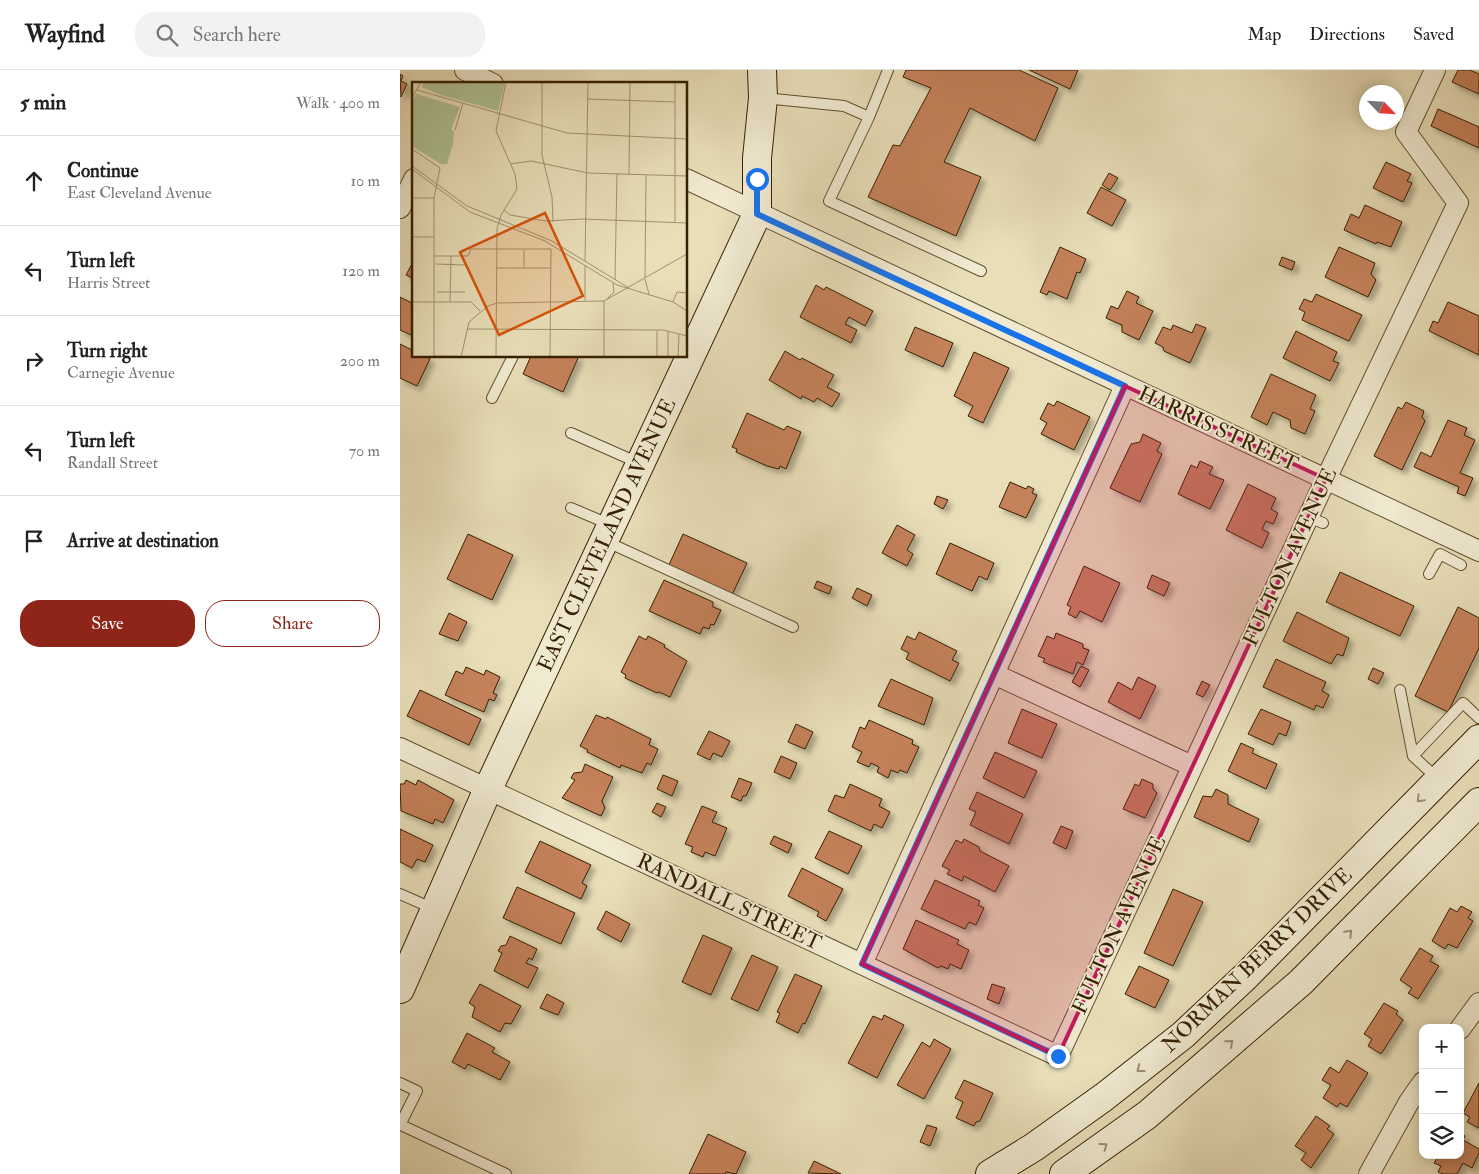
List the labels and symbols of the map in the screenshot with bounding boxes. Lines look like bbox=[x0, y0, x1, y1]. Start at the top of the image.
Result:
inset map bbox=[412, 82, 688, 358]
north arrow bbox=[1359, 85, 1404, 130]
route start bbox=[746, 168, 769, 191]
street label: HARRIS STREET bbox=[1134, 380, 1303, 478]
street label: EAST CLEVELAND AVENUE bbox=[532, 394, 682, 676]
street label: FULTON AVENUE bbox=[1237, 463, 1343, 651]
one-way arrow bbox=[1417, 793, 1426, 802]
street label: FULTON AVENUE bbox=[1066, 831, 1172, 1019]
street label: RANDALL STREET bbox=[633, 847, 826, 957]
street label: NORMAN BERRY DRIVE bbox=[1156, 862, 1358, 1058]
one-way arrow bbox=[1343, 930, 1352, 939]
one-way arrow bbox=[1224, 1040, 1233, 1049]
route end bbox=[1047, 1045, 1070, 1068]
one-way arrow bbox=[1137, 1064, 1146, 1072]
one-way arrow bbox=[1098, 1143, 1108, 1152]

